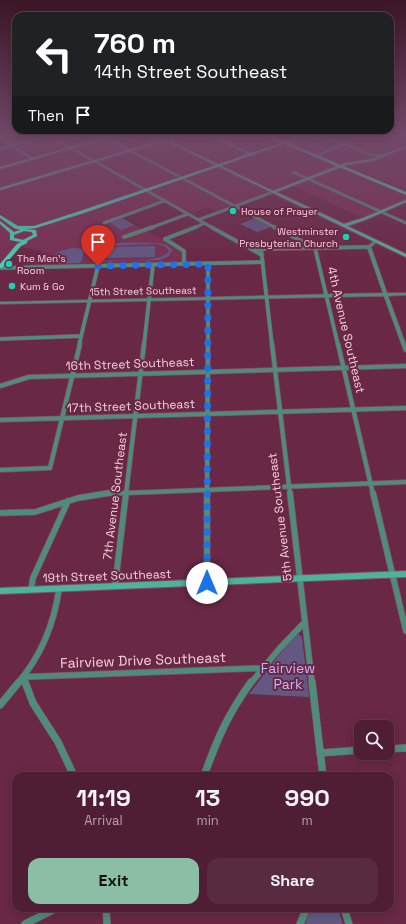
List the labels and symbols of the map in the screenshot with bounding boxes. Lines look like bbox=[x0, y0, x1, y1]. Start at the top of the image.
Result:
place label: House of Prayer bbox=[241, 205, 318, 218]
marker: House of Prayer bbox=[228, 206, 238, 216]
pin bbox=[81, 225, 115, 266]
place label: Westminster Presbyterian Church bbox=[239, 225, 338, 250]
marker: Westminster Presbyterian Church bbox=[341, 232, 351, 242]
place label: The Men's Room bbox=[17, 252, 66, 277]
marker: The Men's Room bbox=[4, 259, 14, 269]
street label: 4th Avenue Southeast bbox=[324, 265, 368, 395]
place label: Kum & Go bbox=[20, 280, 65, 293]
marker: Kum & Go bbox=[7, 281, 17, 291]
street label: 15th Street Southeast bbox=[89, 284, 197, 298]
street label: 16th Street Southeast bbox=[65, 354, 195, 374]
street label: 17th Street Southeast bbox=[67, 396, 195, 416]
street label: 7th Avenue Southeast bbox=[99, 431, 131, 561]
street label: 5th Avenue Southeast bbox=[264, 452, 296, 582]
position arrow bbox=[186, 562, 228, 604]
street label: 19th Street Southeast bbox=[42, 566, 172, 586]
street label: Fairview Drive Southeast bbox=[60, 648, 226, 672]
park label: Fairview Park bbox=[261, 659, 315, 693]

